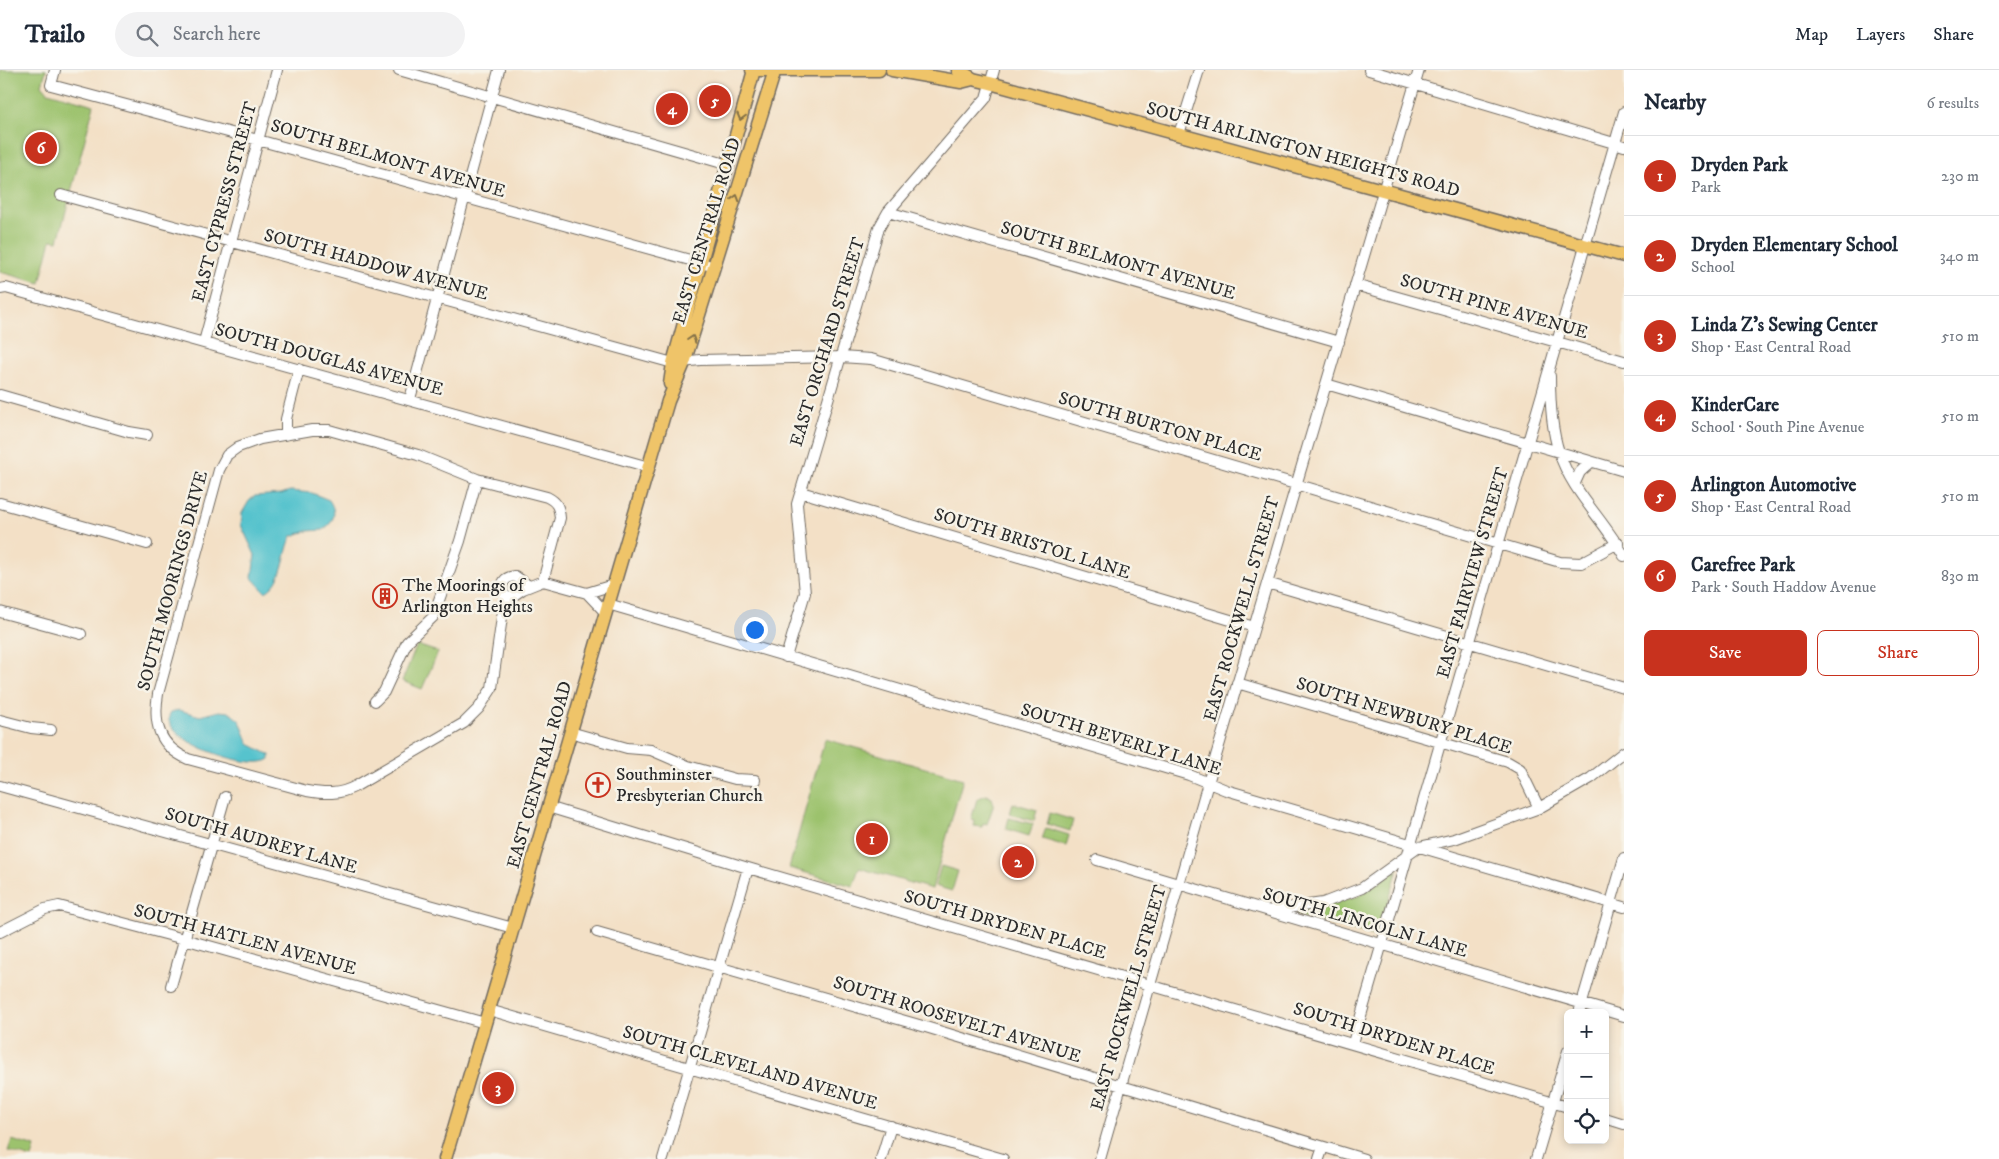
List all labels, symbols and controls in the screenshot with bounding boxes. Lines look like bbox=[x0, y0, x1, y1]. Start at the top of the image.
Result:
search box bbox=[115, 12, 465, 57]
text: Trailo bbox=[25, 20, 85, 50]
icon: search bbox=[133, 21, 161, 49]
text: Search here bbox=[173, 23, 261, 46]
text: Map bbox=[1795, 24, 1828, 46]
text: Layers bbox=[1856, 24, 1905, 46]
text: Share bbox=[1933, 24, 1974, 46]
pin: 5 bbox=[699, 82, 731, 120]
pin: 4 bbox=[656, 90, 688, 128]
text: Nearby bbox=[1644, 90, 1706, 116]
text: 6 results bbox=[1926, 93, 1979, 113]
street label: SOUTH ARLINGTON HEIGHTS ROAD bbox=[1144, 98, 1462, 202]
street label: EAST CYPRESS STREET bbox=[188, 99, 262, 305]
one-way arrow bbox=[737, 113, 747, 121]
street label: SOUTH BELMONT AVENUE bbox=[268, 115, 508, 203]
pin: 6 bbox=[25, 129, 57, 167]
street label: EAST CENTRAL ROAD bbox=[668, 135, 746, 327]
text: Dryden Park bbox=[1691, 154, 1788, 177]
text: 1 bbox=[1657, 166, 1663, 186]
text: 230 m bbox=[1941, 166, 1979, 186]
text: Park bbox=[1691, 177, 1721, 197]
one-way arrow bbox=[731, 194, 741, 203]
street label: SOUTH BELMONT AVENUE bbox=[998, 217, 1238, 305]
street label: SOUTH HADDOW AVENUE bbox=[261, 224, 491, 306]
street label: EAST ORCHARD STREET bbox=[786, 234, 870, 449]
text: Dryden Elementary School bbox=[1691, 234, 1898, 257]
text: 2 bbox=[1656, 246, 1664, 266]
text: 340 m bbox=[1940, 246, 1979, 266]
text: School bbox=[1691, 257, 1735, 277]
street label: SOUTH PINE AVENUE bbox=[1398, 270, 1591, 344]
text: Linda Z's Sewing Center bbox=[1691, 314, 1878, 337]
street label: SOUTH DOUGLAS AVENUE bbox=[212, 319, 446, 401]
text: 3 bbox=[1657, 326, 1663, 346]
text: 510 m bbox=[1941, 326, 1979, 346]
one-way arrow bbox=[686, 335, 696, 344]
text: Shop · East Central Road bbox=[1691, 337, 1851, 357]
street label: SOUTH BURTON PLACE bbox=[1056, 387, 1264, 467]
text: KinderCare bbox=[1691, 394, 1779, 417]
text: 4 bbox=[1655, 406, 1665, 426]
text: 510 m bbox=[1941, 406, 1979, 426]
text: School · South Pine Avenue bbox=[1691, 417, 1864, 437]
street label: EAST FAIRVIEW STREET bbox=[1432, 465, 1514, 681]
street label: SOUTH MOORINGS DRIVE bbox=[133, 468, 213, 693]
text: Arlington Automotive bbox=[1691, 474, 1856, 497]
text: 5 bbox=[1656, 486, 1664, 506]
text: 510 m bbox=[1941, 486, 1979, 506]
street label: EAST ROCKWELL STREET bbox=[1199, 493, 1285, 724]
text: Shop · East Central Road bbox=[1691, 497, 1851, 517]
street label: SOUTH BRISTOL LANE bbox=[931, 504, 1133, 584]
text: Carefree Park bbox=[1691, 554, 1795, 577]
text: 6 bbox=[1656, 566, 1664, 586]
text: 830 m bbox=[1941, 566, 1979, 586]
place label: The Moorings of Arlington Heights bbox=[402, 575, 533, 618]
text: Park · South Haddow Avenue bbox=[1691, 577, 1876, 597]
building icon: The Moorings of Arlington Heights bbox=[372, 583, 398, 609]
your location bbox=[742, 617, 768, 643]
button: Save bbox=[1644, 630, 1807, 676]
button: Share bbox=[1817, 630, 1979, 676]
street label: SOUTH NEWBURY PLACE bbox=[1293, 673, 1515, 759]
street label: EAST CENTRAL ROAD bbox=[503, 679, 577, 871]
street label: SOUTH BEVERLY LANE bbox=[1018, 699, 1224, 781]
place label: Southminster Presbyterian Church bbox=[616, 764, 763, 807]
church icon: Southminster Presbyterian Church bbox=[585, 772, 611, 798]
street label: SOUTH AUDREY LANE bbox=[162, 803, 360, 879]
pin: 1 bbox=[856, 820, 888, 858]
pin: 2 bbox=[1002, 843, 1034, 881]
street label: EAST ROCKWELL STREET bbox=[1086, 882, 1172, 1113]
street label: SOUTH LINCOLN LANE bbox=[1260, 883, 1470, 963]
street label: SOUTH DRYDEN PLACE bbox=[901, 886, 1109, 965]
street label: SOUTH HATLEN AVENUE bbox=[131, 900, 359, 980]
street label: SOUTH ROOSEVELT AVENUE bbox=[830, 972, 1084, 1068]
street label: SOUTH DRYDEN PLACE bbox=[1291, 998, 1498, 1080]
map controls bbox=[1564, 1009, 1609, 1144]
button: + bbox=[1564, 1009, 1609, 1054]
street label: SOUTH CLEVELAND AVENUE bbox=[620, 1021, 880, 1115]
button: − bbox=[1564, 1054, 1609, 1099]
pin: 3 bbox=[482, 1069, 514, 1107]
button: locate bbox=[1564, 1099, 1609, 1144]

